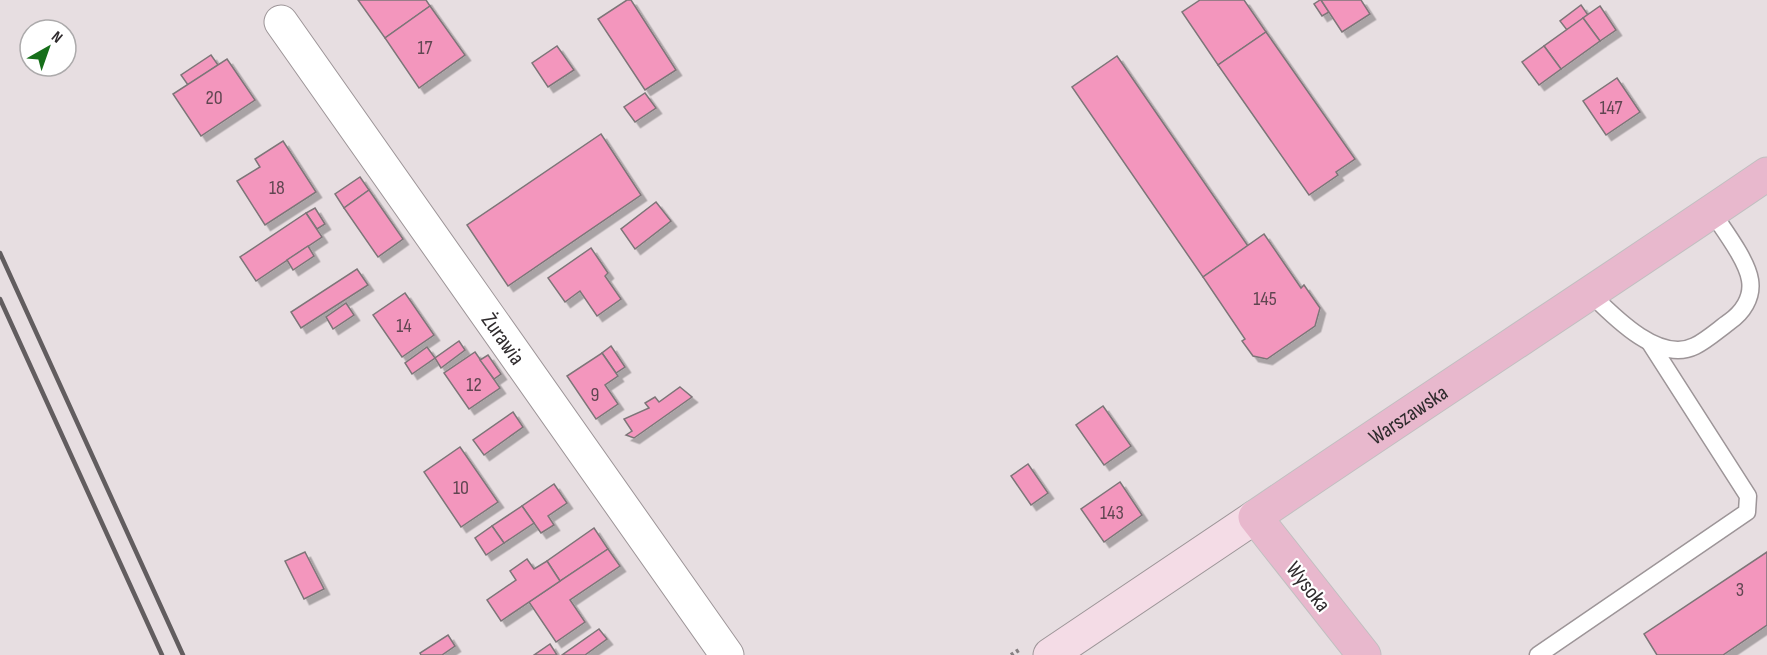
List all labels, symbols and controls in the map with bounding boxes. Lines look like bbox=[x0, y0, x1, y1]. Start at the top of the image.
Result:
north arrow bbox=[18, 18, 78, 78]
text: N bbox=[47, 28, 66, 48]
house number: 17 bbox=[418, 36, 432, 60]
house number: 20 bbox=[205, 86, 223, 110]
house number: 147 bbox=[1599, 96, 1623, 120]
house number: 18 bbox=[269, 176, 285, 200]
house number: 145 bbox=[1253, 287, 1277, 311]
street label: Żurawia bbox=[475, 308, 530, 370]
house number: 14 bbox=[396, 314, 412, 338]
house number: 12 bbox=[466, 373, 482, 397]
street label: Warszawska bbox=[1364, 379, 1453, 451]
house number: 9 bbox=[591, 383, 599, 407]
house number: 10 bbox=[453, 476, 469, 500]
house number: 143 bbox=[1100, 501, 1124, 525]
street label: Wysoka bbox=[1280, 556, 1336, 618]
house number: 3 bbox=[1736, 578, 1744, 602]

